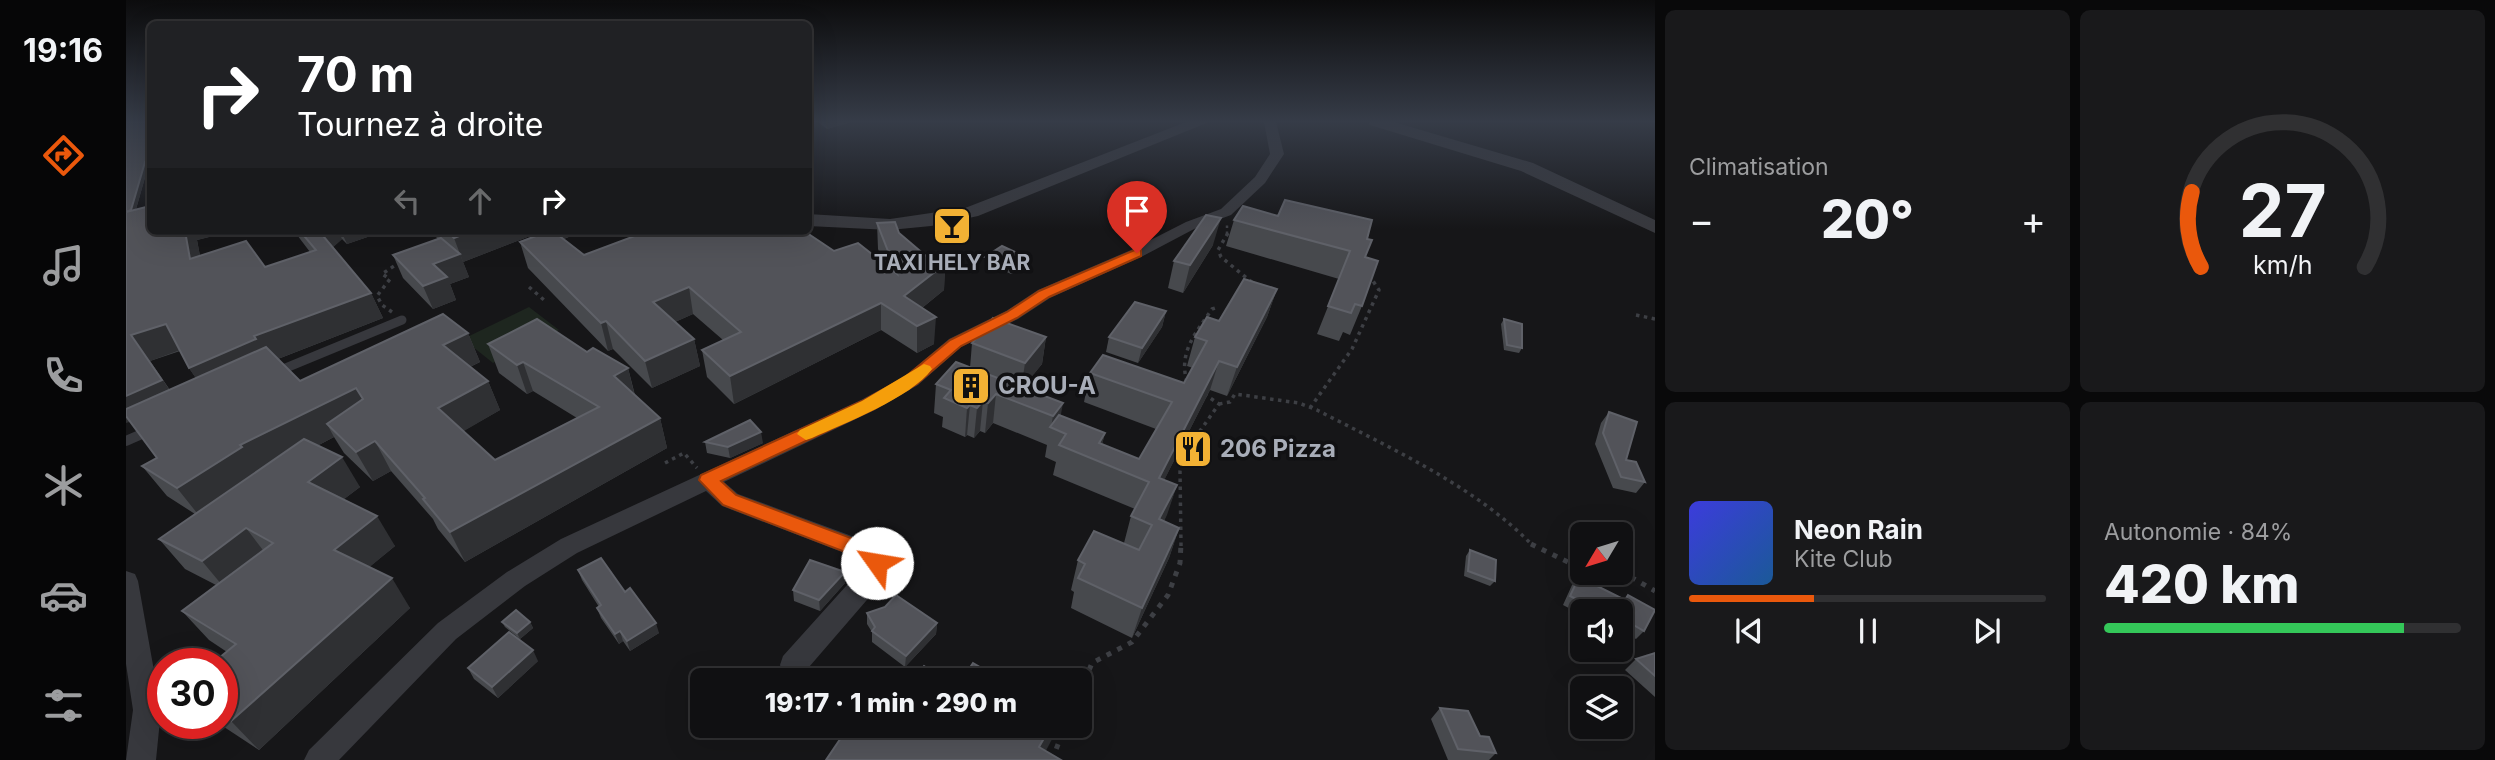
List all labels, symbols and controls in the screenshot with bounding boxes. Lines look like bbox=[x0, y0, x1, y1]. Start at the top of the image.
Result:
text: 19:16 bbox=[23, 31, 103, 70]
text: 70 m bbox=[297, 45, 414, 104]
icon: right bbox=[182, 49, 273, 140]
text: Tournez à droite bbox=[297, 105, 543, 144]
icon: directions bbox=[39, 131, 88, 180]
text: Climatisation bbox=[1689, 153, 1829, 181]
text: 27 bbox=[2238, 166, 2327, 255]
pin bbox=[1107, 181, 1167, 253]
icon: left bbox=[388, 182, 426, 220]
icon: ahead bbox=[461, 182, 499, 220]
icon: right bbox=[534, 182, 572, 220]
text: 20° bbox=[1821, 188, 1914, 251]
icon: arrive bbox=[1118, 192, 1156, 230]
text: − bbox=[1689, 197, 1714, 243]
text: + bbox=[2021, 197, 2046, 243]
bar icon: TAXI HELY BAR bbox=[931, 205, 973, 247]
icon: music bbox=[39, 241, 88, 290]
place label: TAXI HELY BAR bbox=[874, 250, 1030, 275]
text: km/h bbox=[2253, 250, 2312, 280]
icon: phone bbox=[39, 351, 88, 400]
building icon: CROU-A bbox=[950, 365, 992, 407]
place label: CROU-A bbox=[998, 371, 1096, 400]
restaurant icon: 206 Pizza bbox=[1172, 428, 1214, 470]
place label: 206 Pizza bbox=[1220, 434, 1336, 463]
icon: climate bbox=[39, 461, 88, 510]
text: Neon Rain bbox=[1794, 514, 1923, 545]
text: Autonomie · 84% bbox=[2104, 518, 2292, 546]
north arrow bbox=[1570, 522, 1633, 584]
map controls bbox=[1570, 522, 1633, 739]
position arrow bbox=[840, 526, 914, 600]
text: Kite Club bbox=[1794, 545, 1893, 573]
text: 420 km bbox=[2104, 553, 2299, 616]
icon: car bbox=[39, 571, 88, 620]
button: sound bbox=[1570, 599, 1633, 662]
icon: previous bbox=[1730, 612, 1768, 650]
icon: pause bbox=[1849, 612, 1887, 650]
icon: next bbox=[1968, 612, 2006, 650]
speed limit sign: 30 bbox=[147, 648, 238, 739]
button: layers bbox=[1570, 676, 1633, 739]
icon: filters bbox=[39, 681, 88, 730]
text: 19:17 · 1 min · 290 m bbox=[765, 687, 1017, 718]

